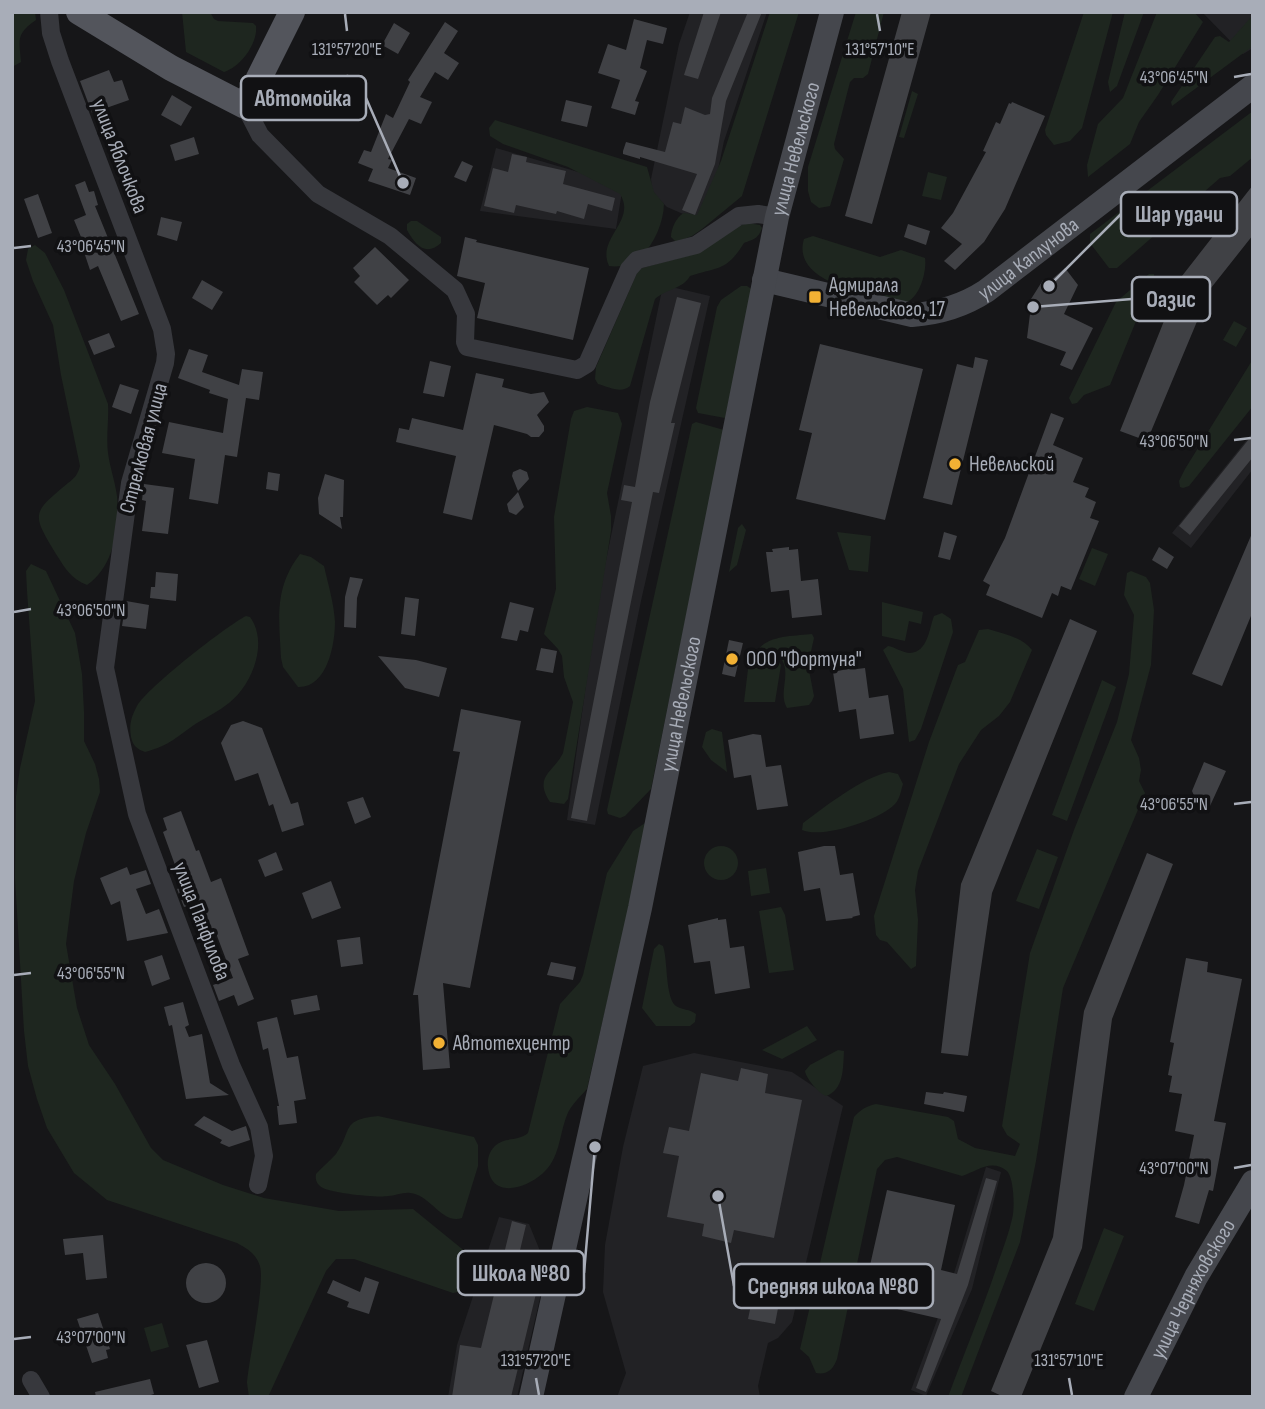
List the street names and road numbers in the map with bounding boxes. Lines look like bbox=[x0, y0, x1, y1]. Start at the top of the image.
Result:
street label: улица Невельского bbox=[766, 79, 826, 219]
street label: улица Яблочкова bbox=[86, 95, 153, 217]
street label: улица Каплунова bbox=[974, 212, 1084, 306]
street label: Стрелковая улица bbox=[114, 380, 173, 516]
street label: улица Невельского bbox=[655, 634, 707, 774]
street label: улица Панфилова bbox=[167, 858, 236, 984]
street label: улица Черняховского bbox=[1145, 1215, 1241, 1363]

